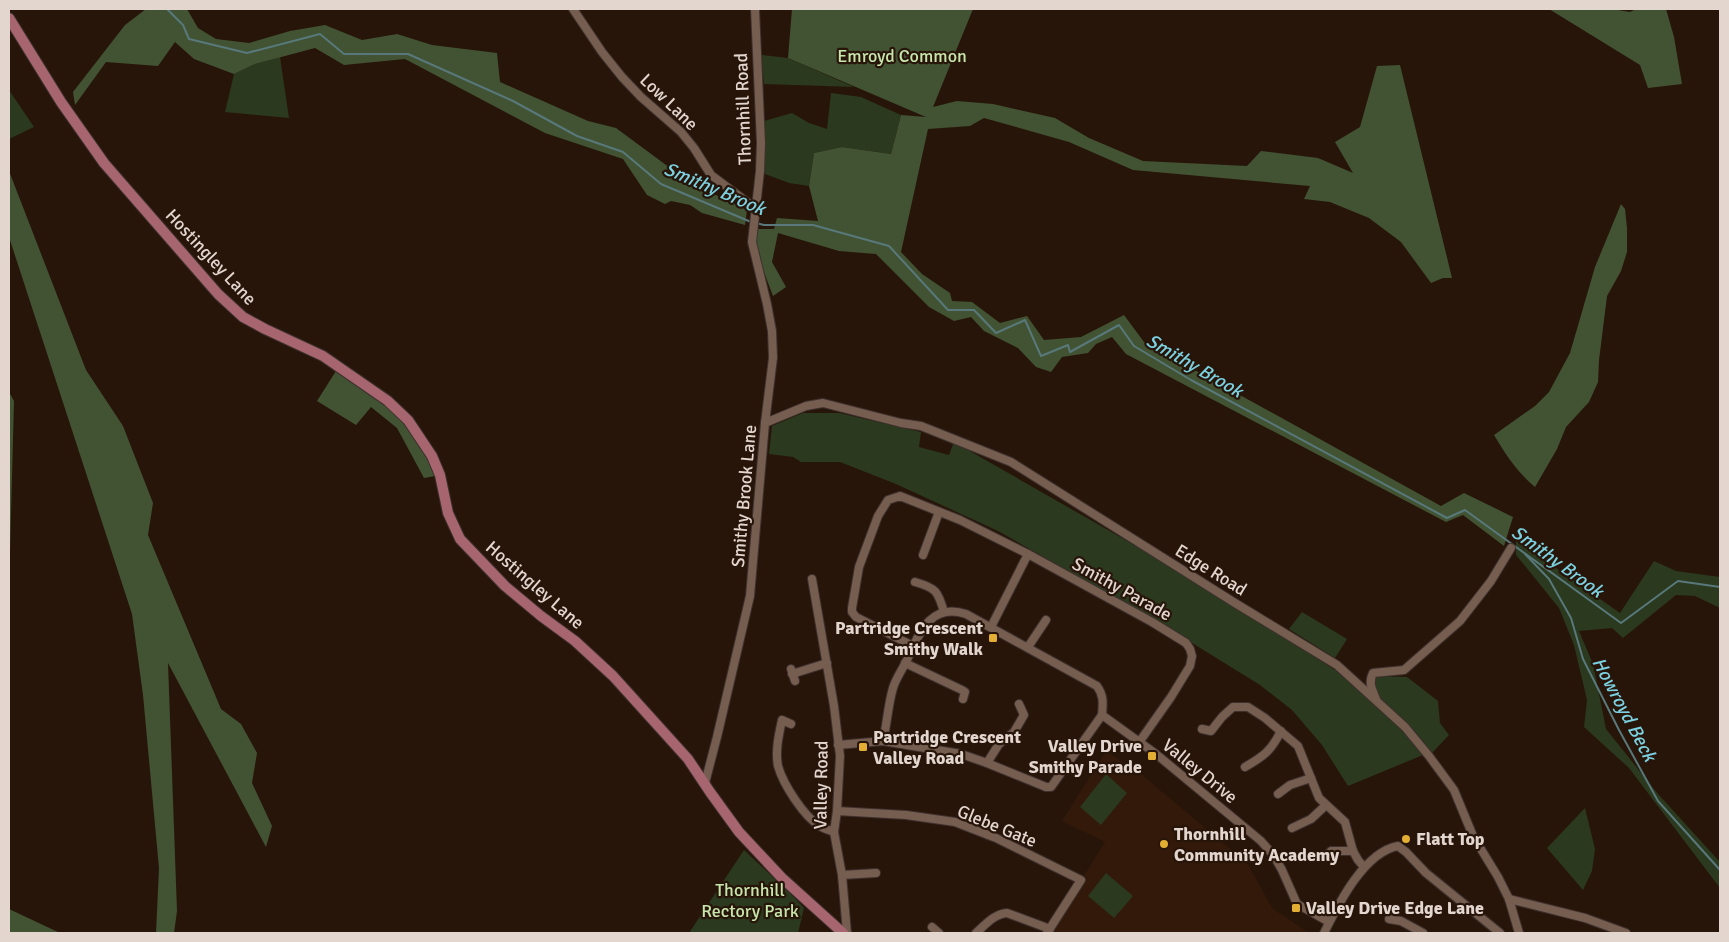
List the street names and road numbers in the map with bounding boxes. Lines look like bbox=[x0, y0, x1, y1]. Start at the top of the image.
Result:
street label: Thornhill Road bbox=[730, 53, 756, 165]
street label: Low Lane bbox=[635, 69, 703, 135]
street label: Hostingley Lane bbox=[161, 204, 261, 310]
street label: Smithy Brook Lane bbox=[727, 424, 761, 568]
street label: Hostingley Lane bbox=[481, 536, 589, 634]
street label: Edge Road bbox=[1171, 539, 1251, 601]
street label: Smithy Parade bbox=[1068, 553, 1176, 625]
street label: Valley Drive bbox=[1158, 734, 1242, 808]
street label: Valley Road bbox=[809, 740, 833, 830]
street label: Glebe Gate bbox=[954, 800, 1040, 852]

